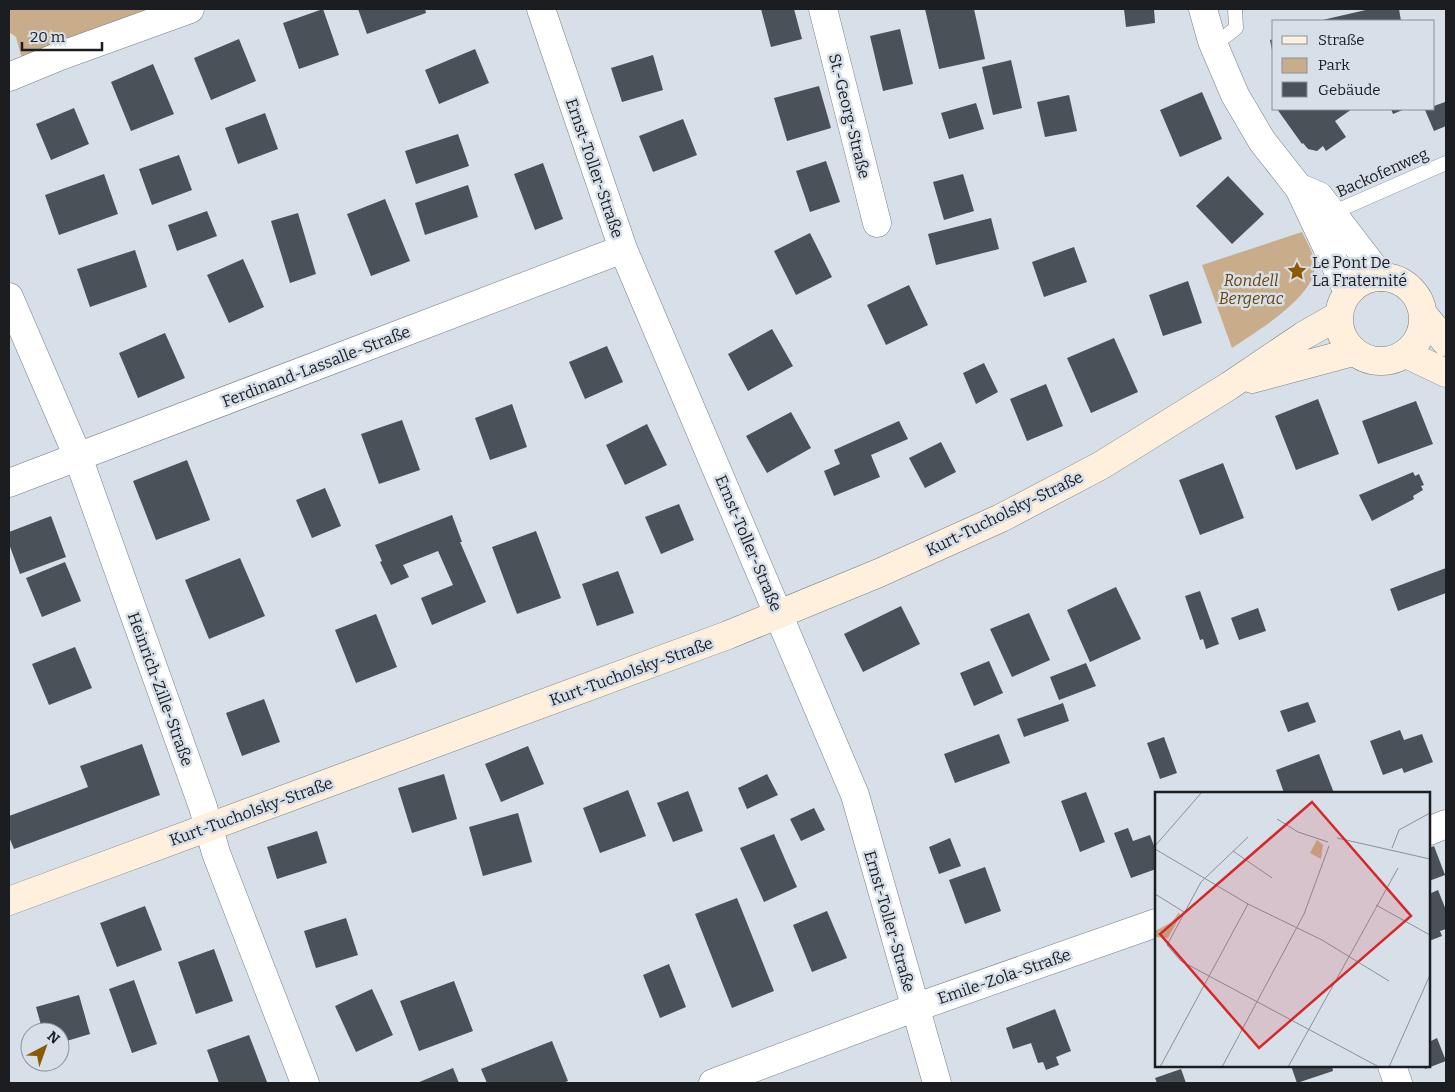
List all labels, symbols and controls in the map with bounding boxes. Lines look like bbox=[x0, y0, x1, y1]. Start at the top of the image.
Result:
scale bar bbox=[22, 20, 102, 52]
legend bbox=[1272, 20, 1435, 110]
text: 20 m bbox=[30, 28, 66, 46]
text: Straße bbox=[1318, 31, 1364, 49]
street label: St.-Georg-Straße bbox=[825, 52, 874, 181]
text: Park bbox=[1318, 56, 1350, 74]
text: Gebäude bbox=[1318, 81, 1381, 99]
street label: Ernst-Toller-Straße bbox=[562, 96, 627, 240]
street label: Backofenweg bbox=[1333, 144, 1431, 201]
place label: Le Pont De La Fraternité bbox=[1312, 253, 1407, 290]
place icon: Le Pont De La Fraternité bbox=[1286, 260, 1308, 282]
park label: Rondell Bergerac bbox=[1219, 271, 1284, 308]
street label: Ferdinand-Lassalle-Straße bbox=[219, 322, 413, 411]
street label: Kurt-Tucholsky-Straße bbox=[923, 467, 1086, 560]
street label: Ernst-Toller-Straße bbox=[711, 472, 786, 614]
street label: Heinrich-Zille-Straße bbox=[124, 610, 197, 769]
street label: Kurt-Tucholsky-Straße bbox=[547, 633, 715, 710]
street label: Kurt-Tucholsky-Straße bbox=[167, 773, 335, 850]
inset map bbox=[1155, 792, 1430, 1067]
street label: Ernst-Toller-Straße bbox=[860, 848, 919, 994]
street label: Emile-Zola-Straße bbox=[935, 945, 1073, 1008]
north arrow bbox=[20, 1022, 70, 1072]
text: N bbox=[44, 1028, 63, 1048]

